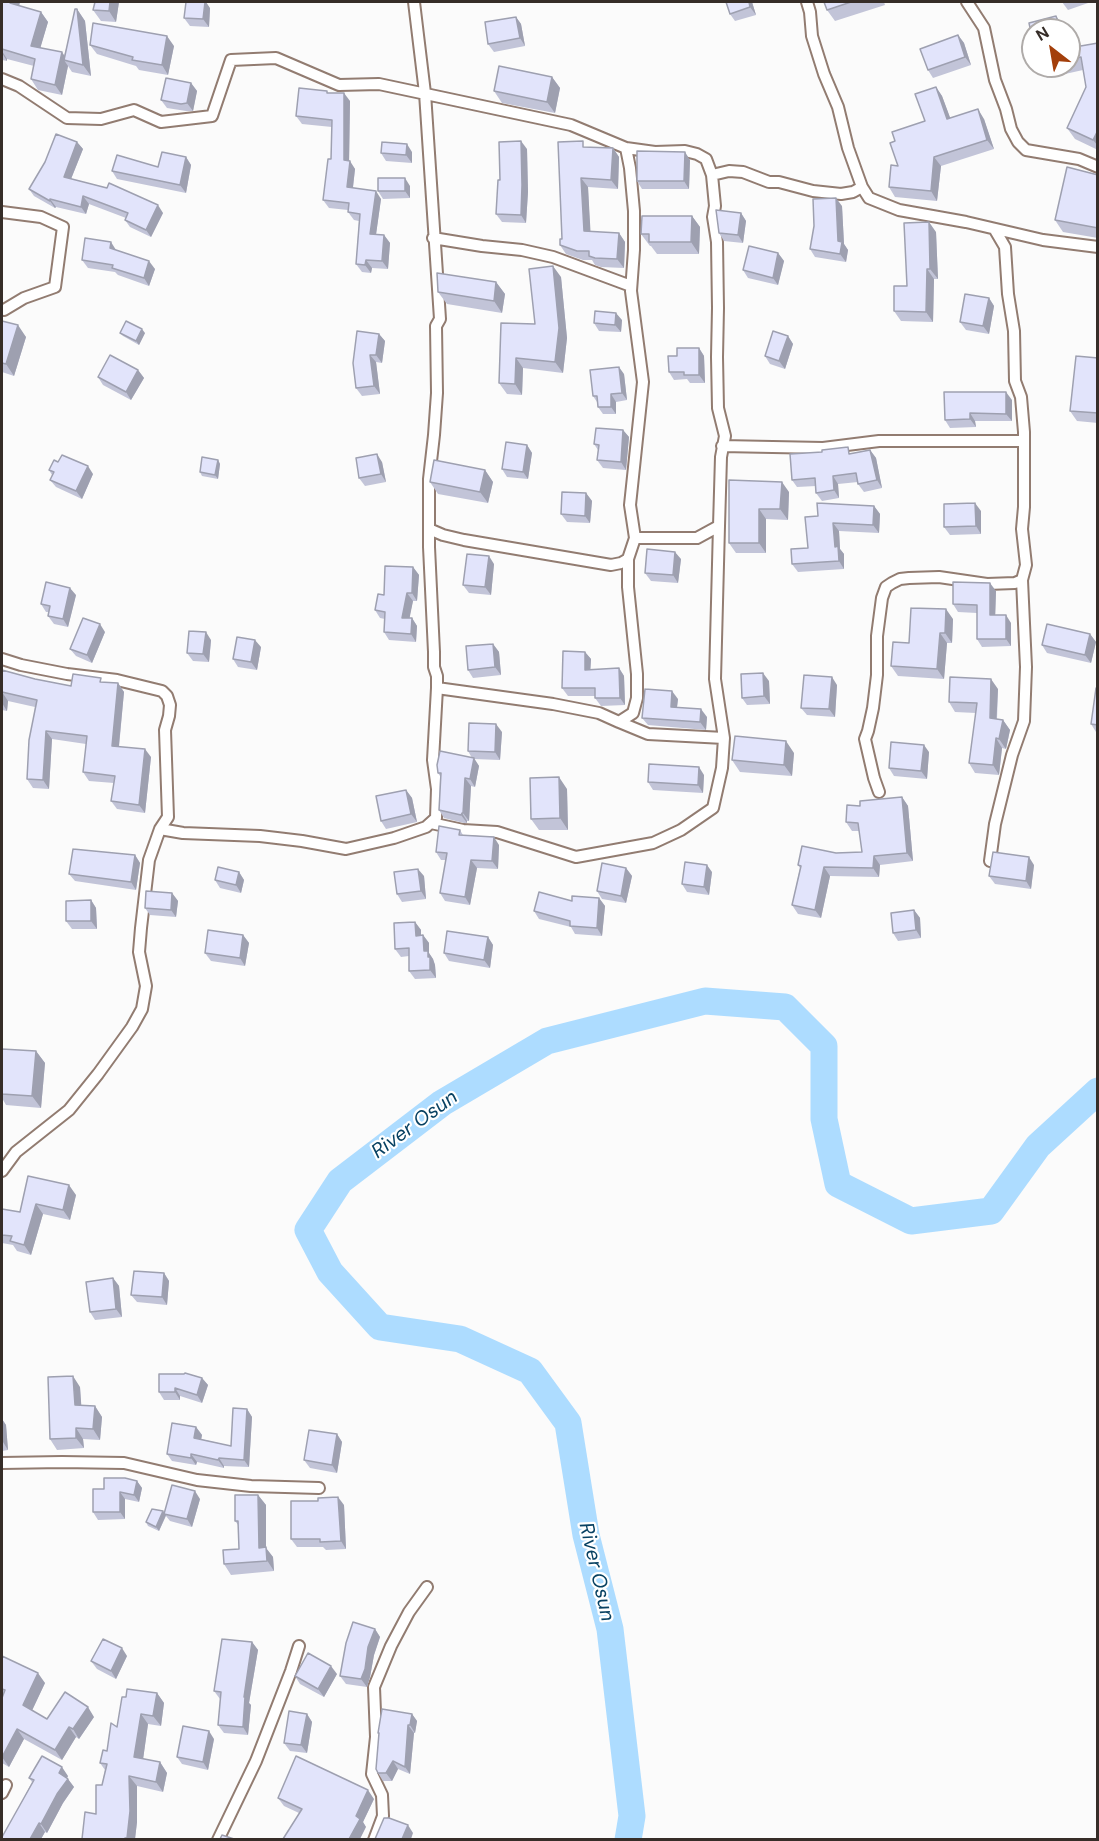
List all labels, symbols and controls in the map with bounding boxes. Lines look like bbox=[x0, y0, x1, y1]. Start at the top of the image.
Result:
north arrow bbox=[1021, 18, 1081, 78]
text: N bbox=[1032, 22, 1053, 46]
water label: River Osun bbox=[367, 1086, 463, 1164]
water label: River Osun bbox=[573, 1520, 619, 1624]

